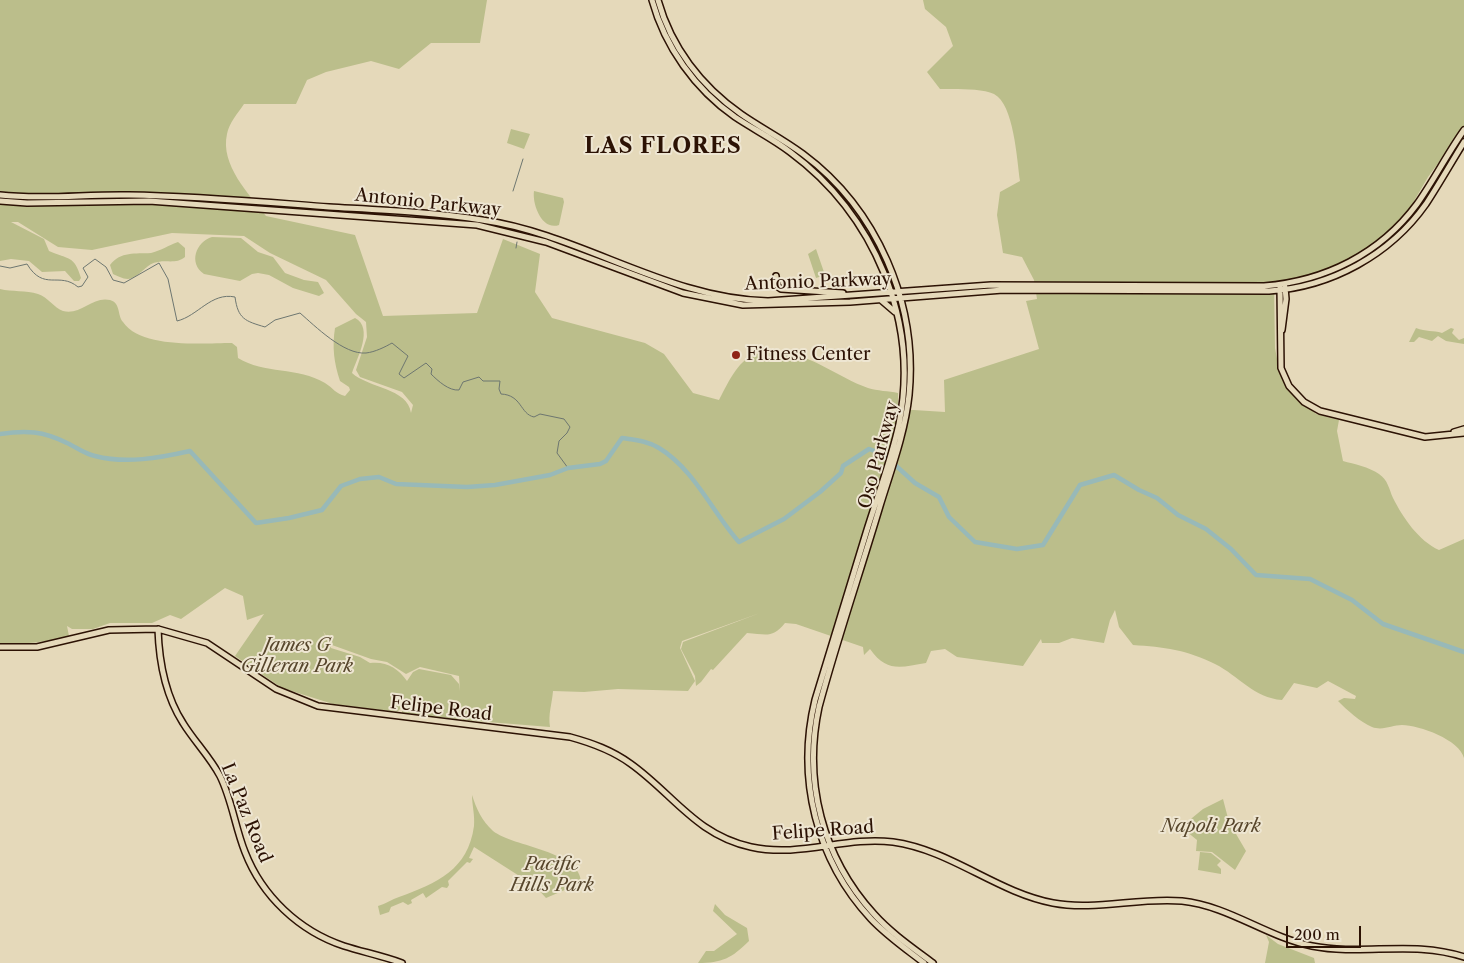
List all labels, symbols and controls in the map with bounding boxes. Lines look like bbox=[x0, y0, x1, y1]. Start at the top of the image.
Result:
district label: LAS FLORES bbox=[583, 134, 743, 160]
street label: Antonio Parkway bbox=[354, 185, 502, 221]
street label: Antonio Parkway bbox=[744, 269, 892, 295]
place label: Fitness Center bbox=[746, 344, 871, 366]
marker: Fitness Center bbox=[730, 349, 742, 361]
street label: Oso Parkway bbox=[854, 399, 904, 511]
park label: James G Gilleran Park bbox=[241, 635, 353, 678]
street label: Felipe Road bbox=[389, 692, 493, 726]
street label: La Paz Road bbox=[216, 760, 276, 866]
park label: Napoli Park bbox=[1161, 816, 1261, 838]
street label: Felipe Road bbox=[771, 817, 875, 845]
park label: Pacific Hills Park bbox=[510, 854, 594, 896]
scale bar bbox=[1289, 916, 1364, 948]
text: 200 m bbox=[1294, 925, 1340, 944]

